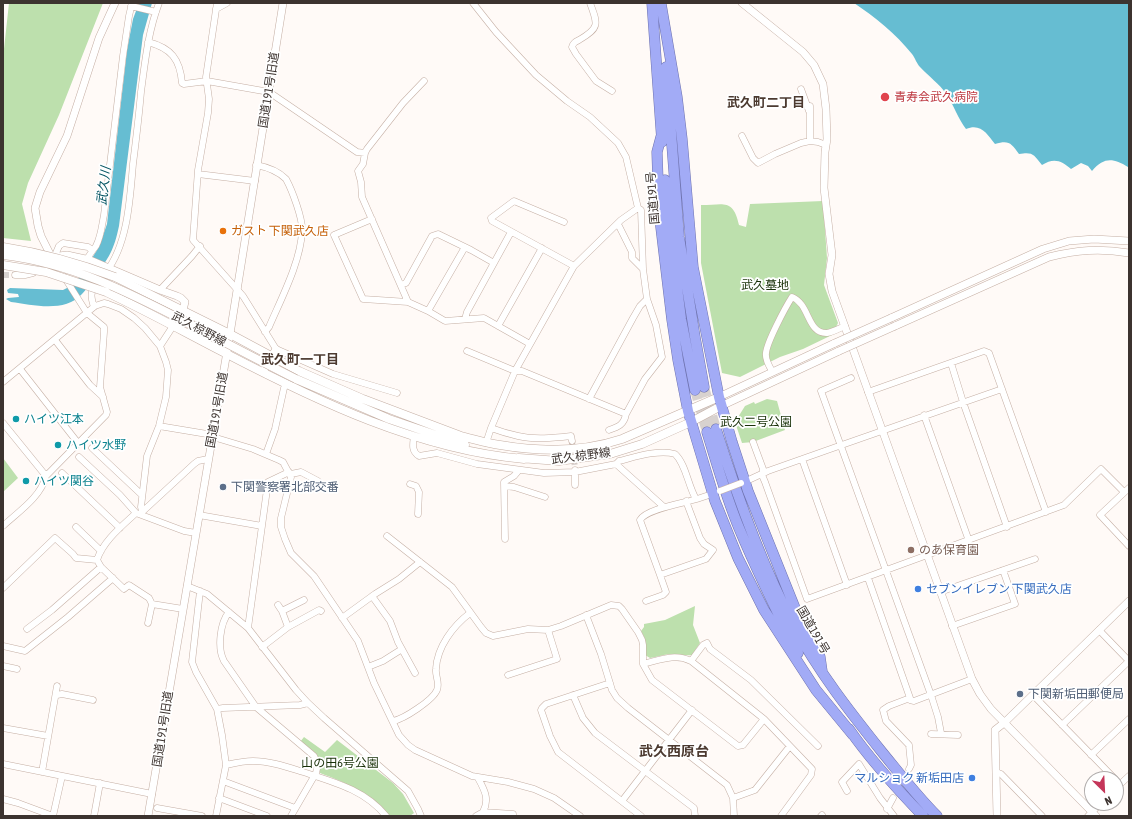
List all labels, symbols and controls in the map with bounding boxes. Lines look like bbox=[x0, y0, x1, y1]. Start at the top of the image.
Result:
street label: 国道191号旧道 bbox=[256, 51, 282, 129]
place label: 青寿会武久病院 bbox=[894, 90, 978, 104]
marker: 青寿会武久病院 bbox=[879, 91, 891, 103]
district label: 武久町二丁目 bbox=[727, 95, 805, 111]
water label: 武久川 bbox=[94, 166, 114, 206]
street label: 国道191号 bbox=[644, 171, 662, 225]
place label: ガスト 下関武久店 bbox=[231, 224, 329, 238]
marker: ガスト 下関武久店 bbox=[218, 226, 228, 236]
park label: 武久墓地 bbox=[741, 278, 789, 292]
street label: 武久椋野線 bbox=[169, 309, 229, 349]
district label: 武久町一丁目 bbox=[261, 352, 339, 368]
street label: 国道191号旧道 bbox=[203, 371, 231, 449]
place label: ハイツ江本 bbox=[24, 412, 84, 426]
marker: ハイツ江本 bbox=[11, 414, 21, 424]
park label: 武久二号公園 bbox=[720, 415, 792, 429]
place label: ハイツ水野 bbox=[66, 438, 126, 452]
marker: ハイツ水野 bbox=[53, 440, 63, 450]
street label: 武久椋野線 bbox=[550, 445, 612, 467]
place label: ハイツ関谷 bbox=[34, 474, 94, 488]
marker: ハイツ関谷 bbox=[21, 476, 31, 486]
place label: 下関警察署北部交番 bbox=[231, 480, 339, 494]
marker: 下関警察署北部交番 bbox=[218, 482, 228, 492]
place label: のあ保育園 bbox=[919, 543, 979, 557]
marker: のあ保育園 bbox=[906, 545, 916, 555]
place label: セブンイレブン 下関武久店 bbox=[926, 582, 1072, 596]
marker: セブンイレブン 下関武久店 bbox=[913, 584, 923, 594]
street label: 国道191号 bbox=[794, 603, 832, 657]
place label: 下関新垢田郵便局 bbox=[1028, 687, 1124, 701]
marker: 下関新垢田郵便局 bbox=[1015, 689, 1025, 699]
street label: 国道191号旧道 bbox=[150, 690, 176, 768]
district label: 武久西原台 bbox=[639, 744, 709, 760]
park label: 山の田6号公園 bbox=[301, 756, 379, 770]
place label: マルショク 新垢田店 bbox=[854, 771, 964, 785]
north arrow bbox=[1084, 771, 1124, 811]
marker: マルショク 新垢田店 bbox=[967, 773, 977, 783]
text: N bbox=[1103, 794, 1114, 808]

